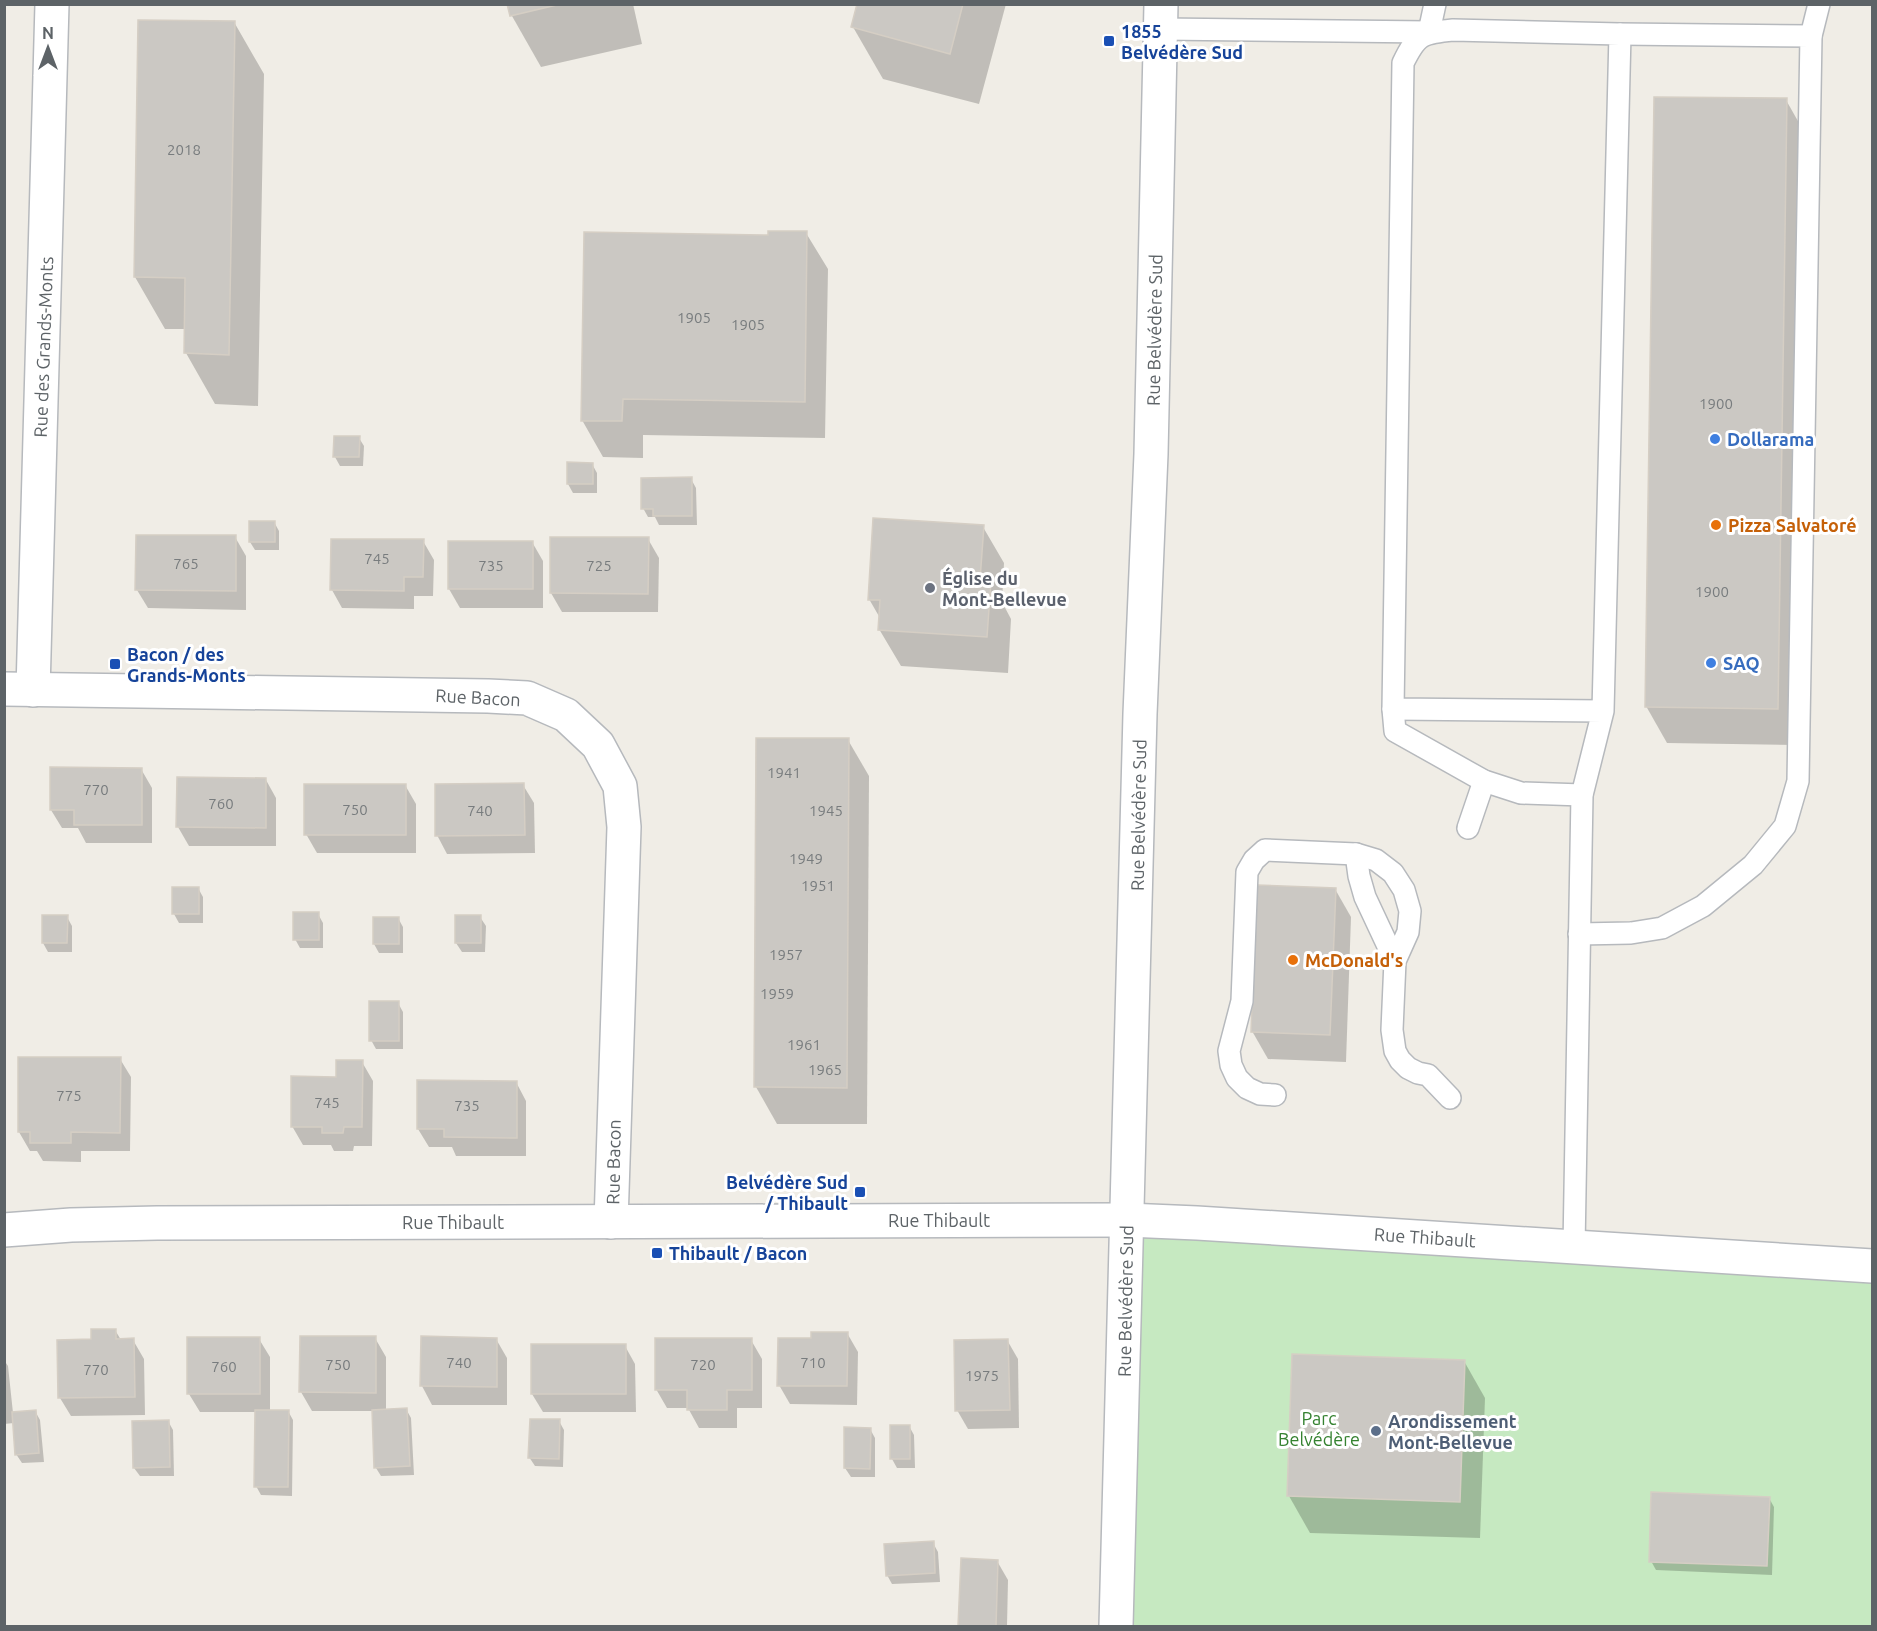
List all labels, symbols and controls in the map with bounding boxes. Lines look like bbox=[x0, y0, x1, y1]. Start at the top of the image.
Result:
north arrow bbox=[18, 18, 78, 78]
place label: 1855 Belvédère Sud bbox=[1121, 21, 1243, 62]
text: N bbox=[42, 24, 54, 42]
marker: 1855 Belvédère Sud bbox=[1102, 34, 1116, 48]
house number: 2018 bbox=[167, 141, 201, 158]
street label: Rue Belvédère Sud bbox=[1143, 254, 1165, 406]
street label: Rue des Grands-Monts bbox=[30, 256, 56, 438]
house number: 1905 bbox=[677, 309, 711, 326]
house number: 1905 bbox=[731, 316, 765, 333]
house number: 1900 bbox=[1699, 395, 1733, 412]
place label: Dollarama bbox=[1727, 429, 1814, 449]
marker: Dollarama bbox=[1708, 432, 1722, 446]
place label: Pizza Salvatoré bbox=[1728, 515, 1857, 535]
marker: Pizza Salvatoré bbox=[1709, 518, 1723, 532]
house number: 745 bbox=[364, 550, 390, 567]
house number: 765 bbox=[173, 555, 199, 572]
house number: 735 bbox=[478, 557, 504, 574]
house number: 725 bbox=[586, 557, 612, 574]
place label: Église du Mont-Bellevue bbox=[942, 567, 1067, 609]
marker: Église du Mont-Bellevue bbox=[923, 581, 937, 595]
house number: 1900 bbox=[1695, 583, 1729, 600]
place label: Bacon / des Grands-Monts bbox=[127, 644, 246, 685]
place label: SAQ bbox=[1723, 653, 1760, 673]
marker: SAQ bbox=[1704, 656, 1718, 670]
marker: Bacon / des Grands-Monts bbox=[108, 657, 122, 671]
street label: Rue Bacon bbox=[435, 685, 521, 709]
street label: Rue Belvédère Sud bbox=[1127, 739, 1149, 891]
house number: 1941 bbox=[767, 764, 801, 781]
house number: 770 bbox=[83, 781, 109, 798]
house number: 760 bbox=[208, 795, 234, 812]
house number: 750 bbox=[342, 801, 368, 818]
house number: 740 bbox=[467, 802, 493, 819]
house number: 1945 bbox=[809, 802, 843, 819]
house number: 1949 bbox=[789, 850, 823, 867]
house number: 1951 bbox=[801, 877, 835, 894]
house number: 1957 bbox=[769, 946, 803, 963]
place label: McDonald's bbox=[1305, 950, 1403, 970]
marker: McDonald's bbox=[1286, 953, 1300, 967]
house number: 1959 bbox=[760, 985, 794, 1002]
house number: 1961 bbox=[787, 1036, 821, 1053]
house number: 1965 bbox=[808, 1061, 842, 1078]
house number: 775 bbox=[56, 1087, 82, 1104]
house number: 745 bbox=[314, 1094, 340, 1111]
house number: 735 bbox=[454, 1097, 480, 1114]
street label: Rue Bacon bbox=[602, 1119, 624, 1205]
place label: Belvédère Sud / Thibault bbox=[726, 1172, 848, 1213]
marker: Belvédère Sud / Thibault bbox=[853, 1185, 867, 1199]
street label: Rue Thibault bbox=[888, 1210, 990, 1230]
street label: Rue Thibault bbox=[402, 1212, 504, 1232]
street label: Rue Thibault bbox=[1373, 1223, 1477, 1251]
street label: Rue Belvédère Sud bbox=[1114, 1225, 1136, 1377]
place label: Thibault / Bacon bbox=[669, 1243, 807, 1263]
marker: Thibault / Bacon bbox=[650, 1246, 664, 1260]
house number: 740 bbox=[446, 1354, 472, 1371]
house number: 710 bbox=[800, 1354, 826, 1371]
house number: 750 bbox=[325, 1356, 351, 1373]
house number: 720 bbox=[690, 1356, 716, 1373]
house number: 760 bbox=[211, 1358, 237, 1375]
house number: 770 bbox=[83, 1361, 109, 1378]
house number: 1975 bbox=[965, 1367, 999, 1384]
park label: Parc Belvédère bbox=[1278, 1408, 1360, 1449]
place label: Arondissement Mont-Bellevue bbox=[1388, 1411, 1517, 1452]
marker: Arondissement Mont-Bellevue bbox=[1369, 1424, 1383, 1438]

